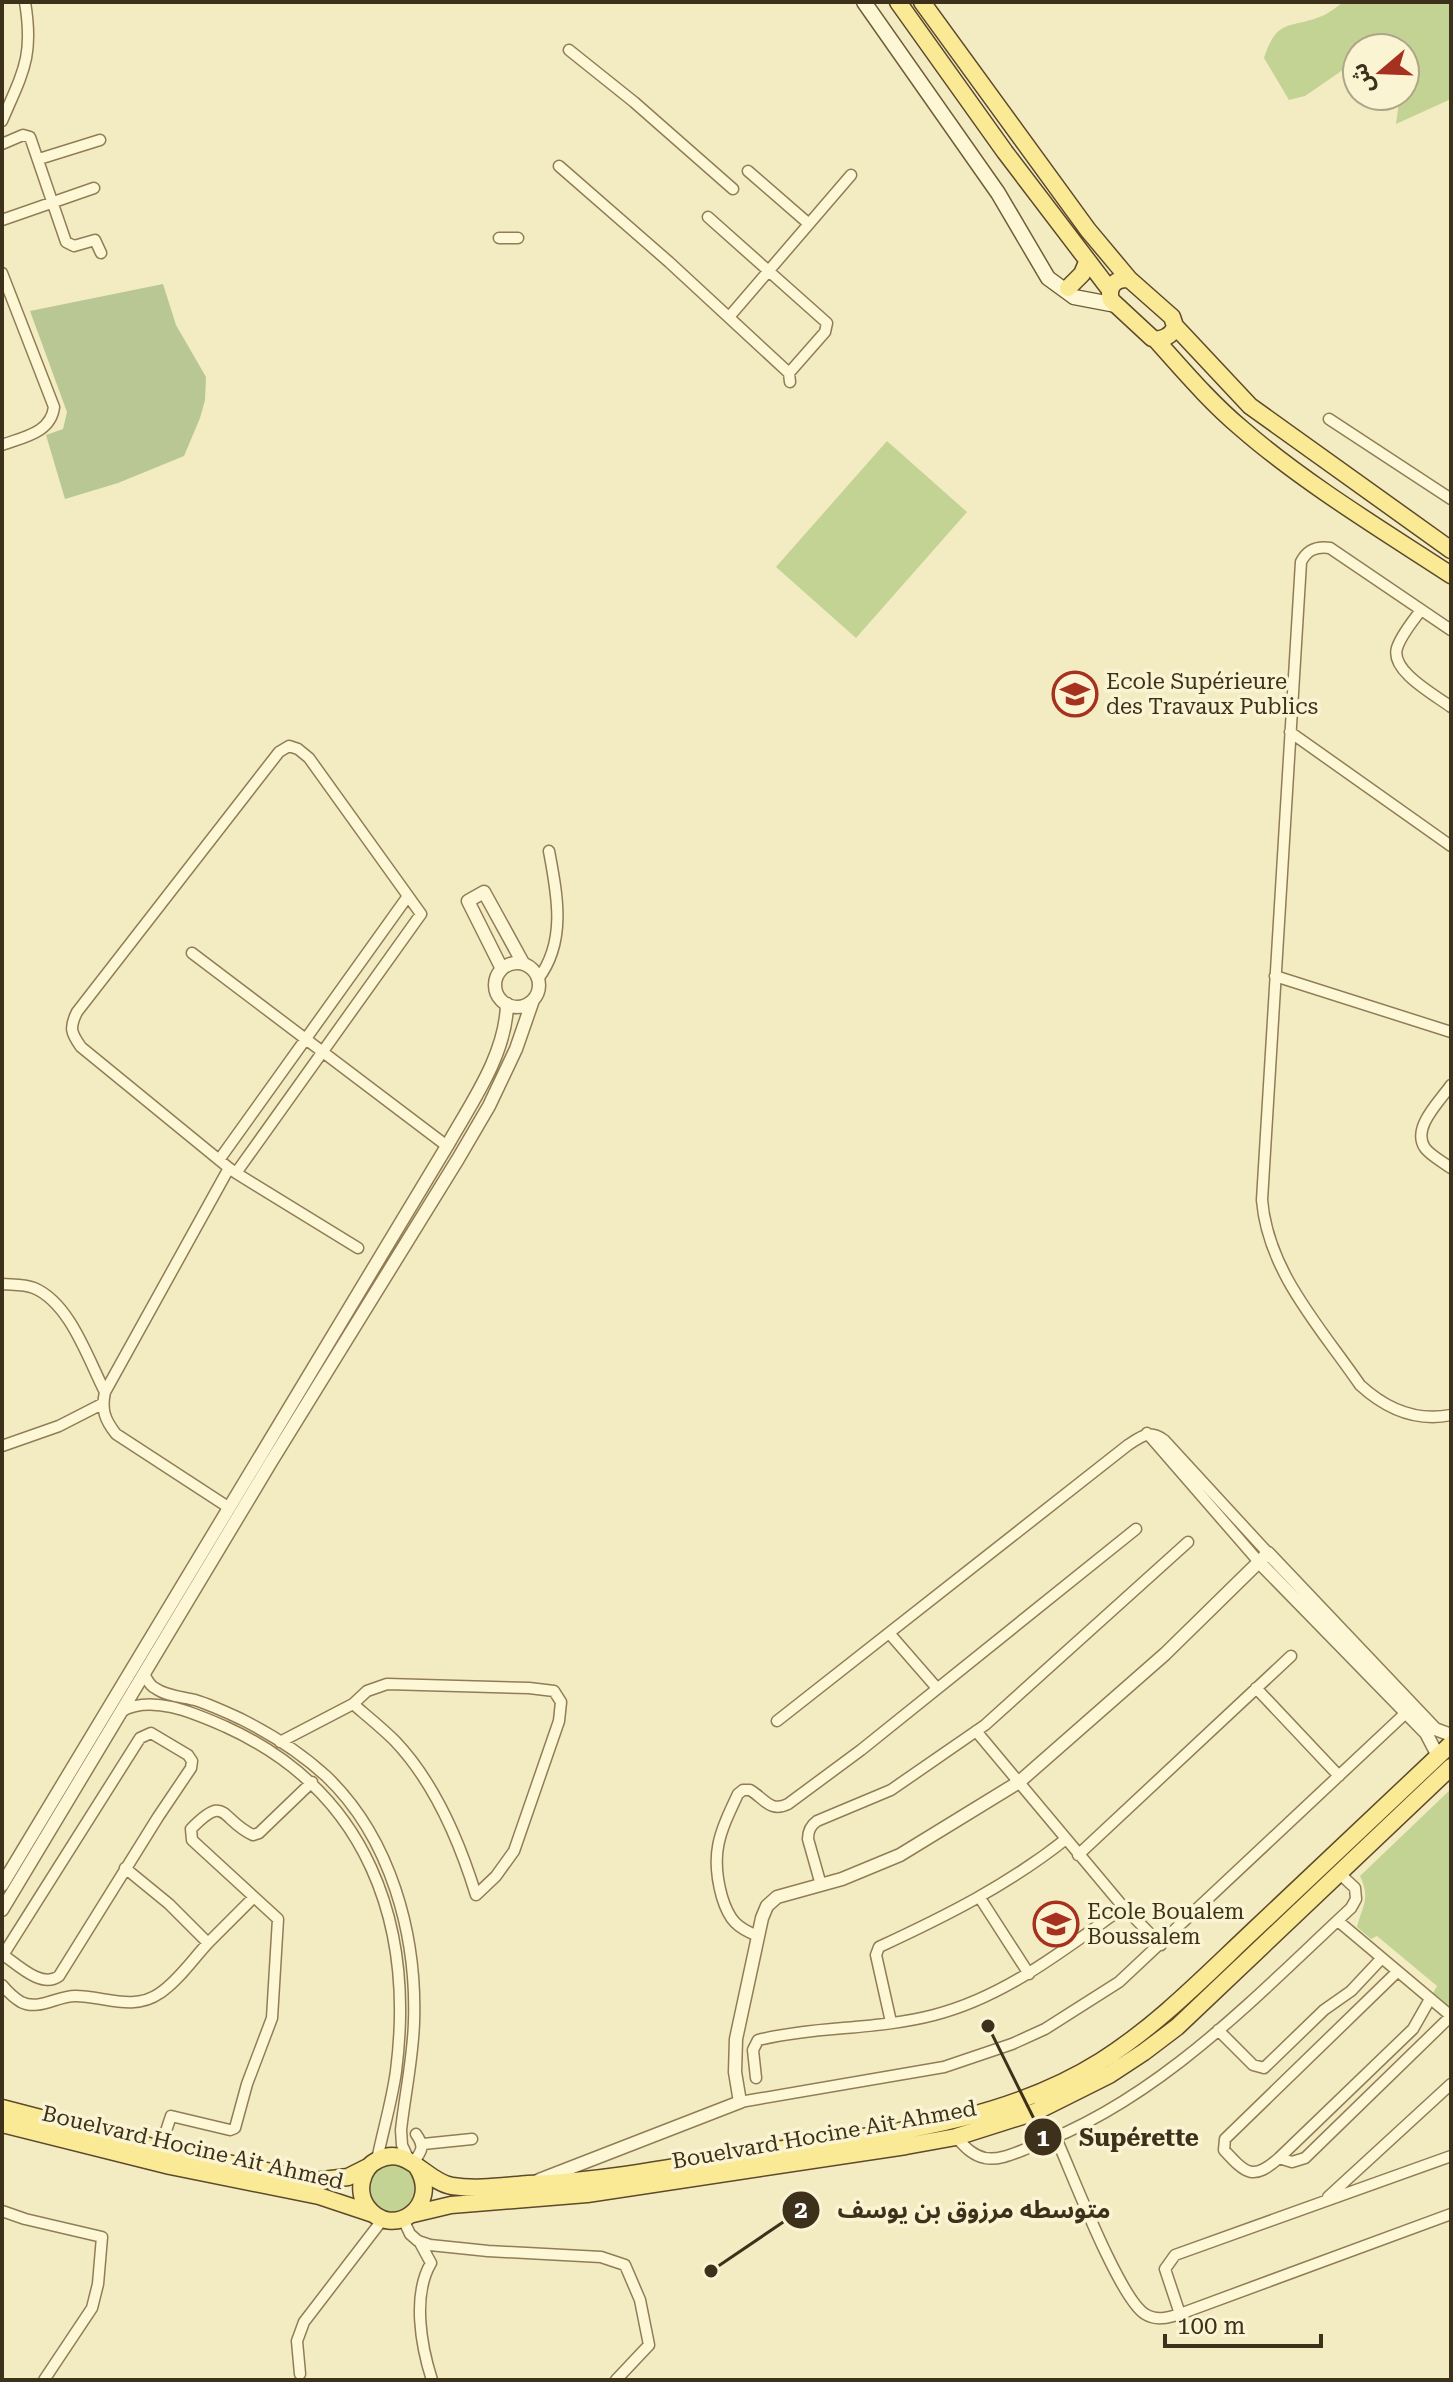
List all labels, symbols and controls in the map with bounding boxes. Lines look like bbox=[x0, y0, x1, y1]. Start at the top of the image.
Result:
north arrow bbox=[1341, 32, 1421, 112]
text: ش bbox=[1346, 60, 1379, 97]
place label: Ecole Supérieure des Travaux Publics bbox=[1106, 669, 1318, 719]
school or university icon: Ecole Supérieure des Travaux Publics bbox=[1051, 670, 1099, 718]
place label: Ecole Boualem Boussalem bbox=[1087, 1899, 1244, 1949]
school or university icon: Ecole Boualem Boussalem bbox=[1032, 1900, 1080, 1948]
street label: Bouelvard Hocine Ait Ahmed bbox=[670, 2095, 978, 2174]
street label: Bouelvard Hocine Ait Ahmed bbox=[40, 2101, 346, 2194]
callout: Supérette bbox=[1023, 2113, 1215, 2161]
text: 1 bbox=[1036, 2124, 1050, 2152]
text: Supérette bbox=[1079, 2124, 1199, 2152]
callout: متوسطه مرزوق بن يوسف bbox=[781, 2186, 1127, 2234]
text: 2 bbox=[794, 2196, 808, 2224]
text: متوسطه مرزوق بن يوسف bbox=[837, 2196, 1111, 2224]
scale bar bbox=[1165, 2298, 1321, 2348]
text: 100 m bbox=[1177, 2312, 1245, 2340]

